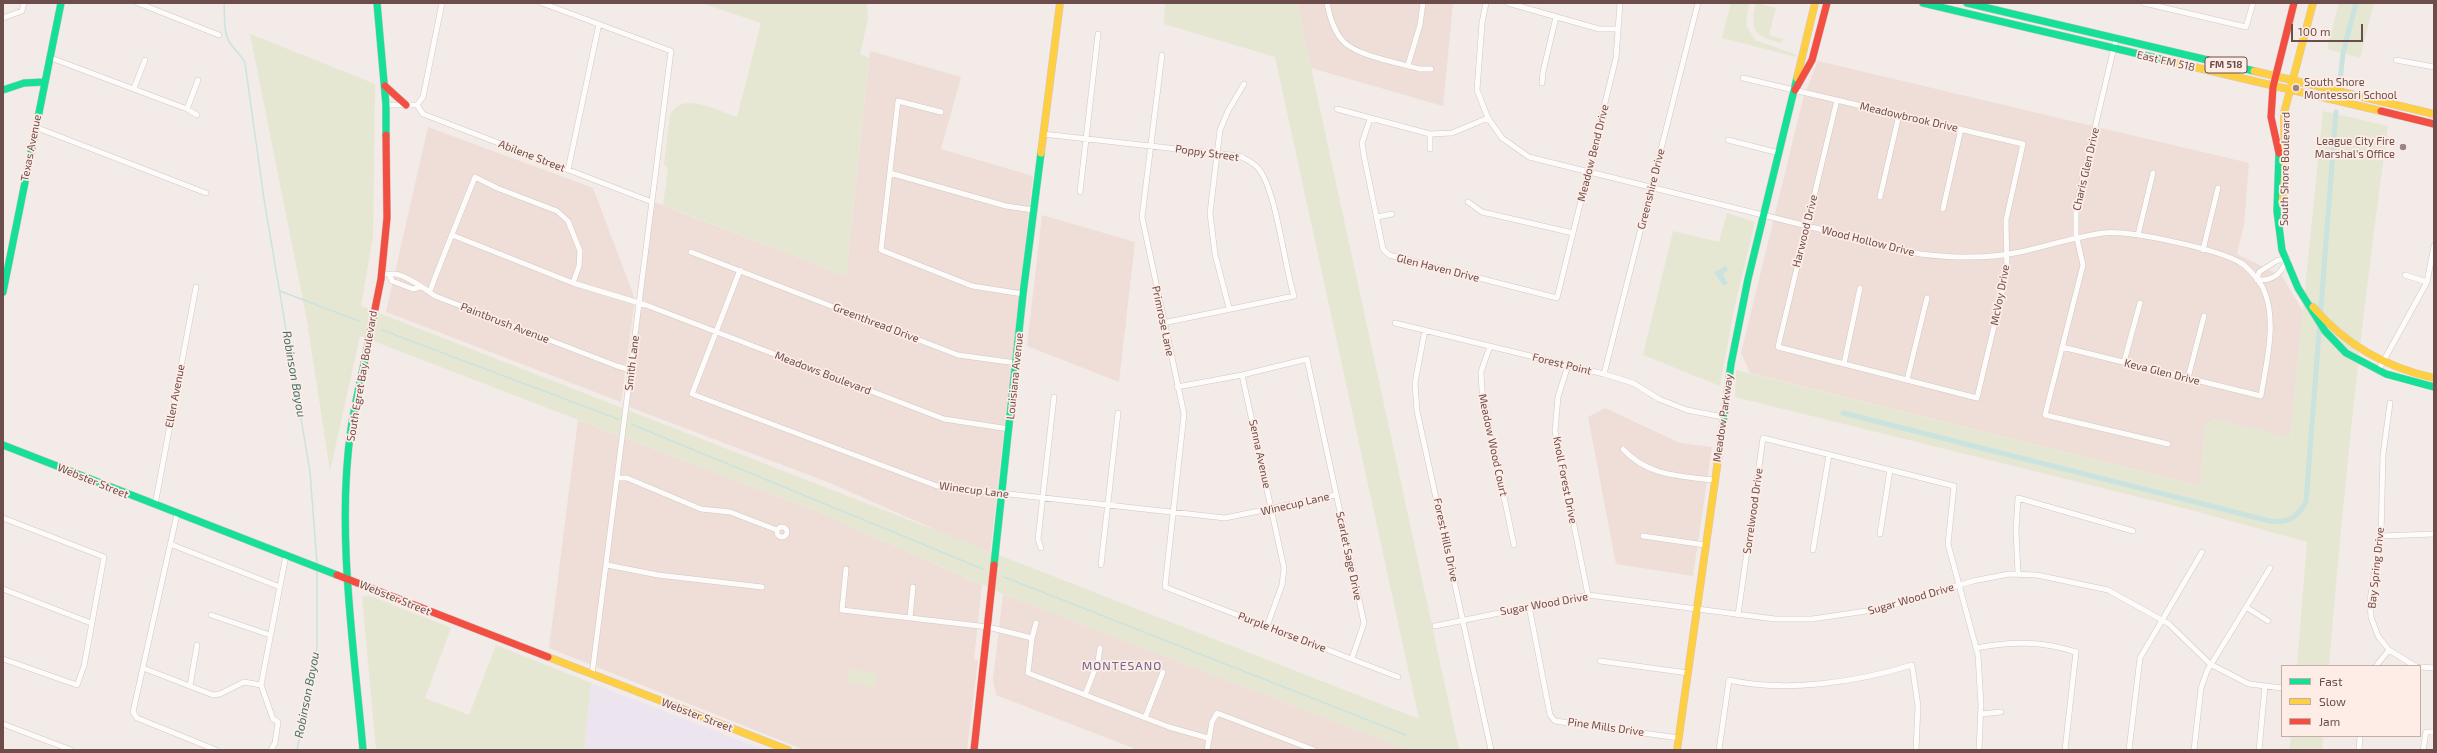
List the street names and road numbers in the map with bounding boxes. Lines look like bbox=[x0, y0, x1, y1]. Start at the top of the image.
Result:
street label: East FM 518 bbox=[2136, 48, 2196, 74]
road number: FM 518 bbox=[2205, 57, 2247, 73]
street label: Meadowbrook Drive bbox=[1859, 99, 1959, 135]
street label: Meadow Bend Drive bbox=[1575, 103, 1611, 203]
street label: South Shore Boulevard bbox=[2277, 112, 2293, 226]
street label: Texas Avenue bbox=[18, 113, 44, 183]
street label: Charis Glen Drive bbox=[2070, 126, 2102, 212]
street label: Abilene Street bbox=[497, 137, 567, 175]
street label: Poppy Street bbox=[1174, 142, 1240, 164]
street label: Greenshire Drive bbox=[1635, 147, 1667, 231]
street label: Harwood Drive bbox=[1790, 193, 1820, 269]
street label: Wood Hollow Drive bbox=[1820, 223, 1916, 259]
street label: Glen Haven Drive bbox=[1395, 251, 1481, 285]
street label: McVoy Drive bbox=[1988, 263, 2012, 327]
street label: Primrose Lane bbox=[1149, 285, 1177, 357]
street label: Paintbrush Avenue bbox=[459, 300, 551, 346]
street label: Greenthread Drive bbox=[831, 301, 921, 345]
street label: South Egret Bay Boulevard bbox=[344, 309, 380, 443]
street label: Louisiana Avenue bbox=[1004, 332, 1026, 420]
street label: Smith Lane bbox=[622, 335, 642, 391]
street label: Meadows Boulevard bbox=[773, 349, 873, 397]
street label: Forest Point bbox=[1531, 350, 1593, 378]
street label: Keva Glen Drive bbox=[2123, 356, 2201, 388]
street label: Ellen Avenue bbox=[162, 363, 188, 429]
street label: Meadow Parkway bbox=[1710, 373, 1736, 463]
street label: Meadow Wood Court bbox=[1476, 393, 1510, 497]
street label: Senna Avenue bbox=[1246, 418, 1274, 490]
street label: Knoll Forest Drive bbox=[1550, 435, 1580, 525]
street label: Webster Street bbox=[56, 461, 130, 501]
street label: Sorrelwood Drive bbox=[1740, 467, 1766, 555]
street label: Winecup Lane bbox=[938, 479, 1010, 501]
street label: Winecup Lane bbox=[1259, 490, 1331, 518]
street label: Forest Hills Drive bbox=[1431, 497, 1461, 583]
street label: Scarlet Sage Drive bbox=[1333, 510, 1365, 602]
street label: Bay Spring Drive bbox=[2365, 527, 2387, 609]
street label: Webster Street bbox=[358, 578, 432, 618]
street label: Sugar Wood Drive bbox=[1866, 580, 1956, 618]
street label: Sugar Wood Drive bbox=[1499, 590, 1589, 618]
street label: Purple Horse Drive bbox=[1236, 609, 1328, 655]
street label: Webster Street bbox=[659, 695, 735, 735]
street label: Pine Mills Drive bbox=[1567, 715, 1645, 739]

